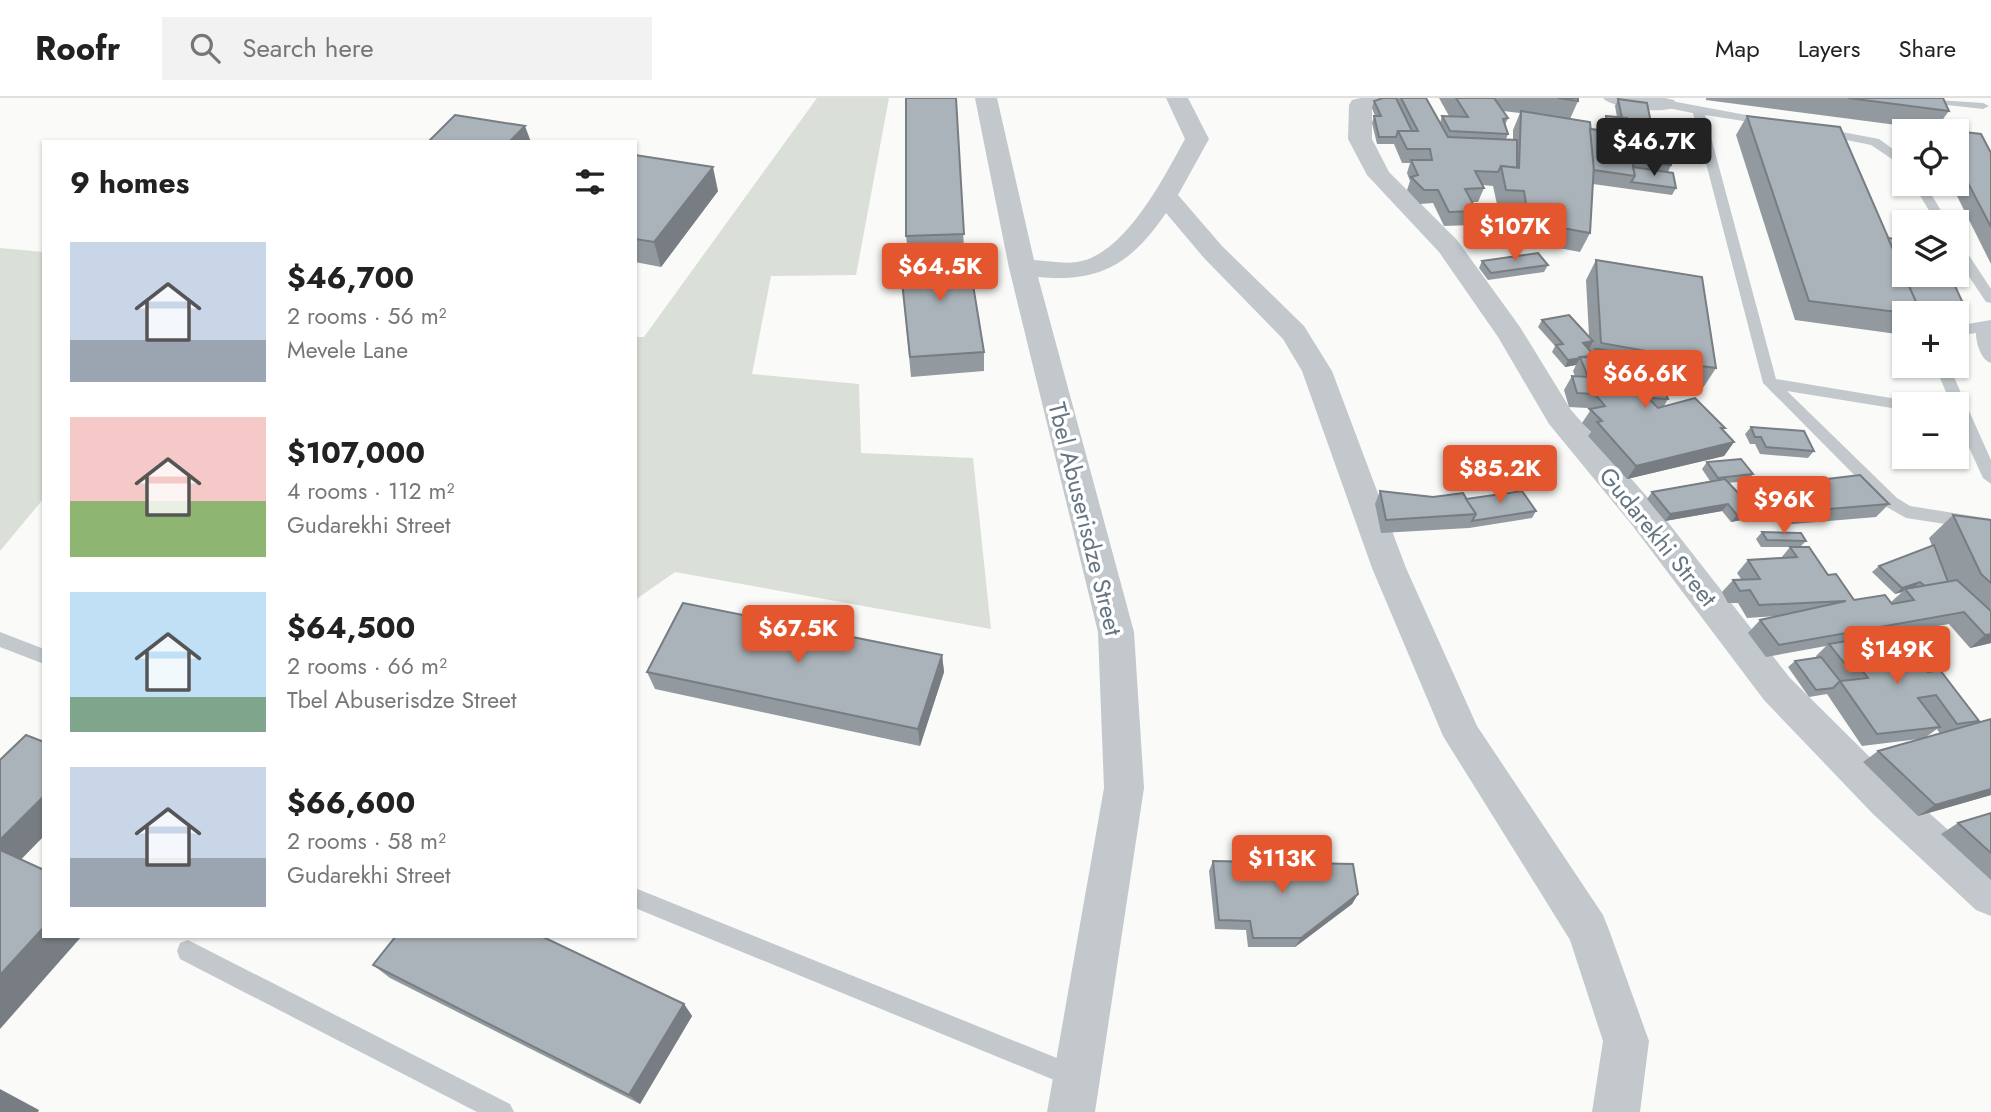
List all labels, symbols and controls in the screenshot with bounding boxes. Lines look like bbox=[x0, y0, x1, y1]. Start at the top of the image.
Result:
search box bbox=[162, 17, 652, 80]
text: Roofr bbox=[35, 25, 120, 72]
icon: search bbox=[186, 29, 224, 67]
text: Search here bbox=[242, 29, 374, 67]
text: Map bbox=[1715, 31, 1760, 66]
text: Layers bbox=[1798, 31, 1860, 66]
text: Share bbox=[1898, 31, 1956, 66]
pin: $46.7K bbox=[1597, 118, 1711, 178]
map controls bbox=[1892, 119, 1969, 469]
button: locate bbox=[1892, 119, 1969, 196]
text: $46.7K bbox=[1612, 124, 1696, 158]
text: 9 homes bbox=[70, 161, 189, 204]
icon: filters bbox=[571, 163, 609, 201]
pin: $107K bbox=[1466, 204, 1564, 263]
text: $107K bbox=[1479, 209, 1551, 243]
button: layers bbox=[1892, 210, 1969, 287]
pin: $64.5K bbox=[883, 244, 997, 303]
text: $64.5K bbox=[898, 249, 982, 283]
text: $46,700 bbox=[287, 256, 414, 299]
icon: home bbox=[126, 270, 210, 354]
text: 2 rooms · 56 m² bbox=[287, 299, 447, 333]
button: + bbox=[1892, 301, 1969, 378]
text: Mevele Lane bbox=[287, 333, 408, 367]
pin: $66.6K bbox=[1588, 350, 1702, 410]
text: $66.6K bbox=[1603, 356, 1687, 390]
button: − bbox=[1892, 392, 1969, 469]
street label: Tbel Abuserisdze Street bbox=[1040, 398, 1131, 639]
text: $107,000 bbox=[287, 431, 425, 474]
icon: home bbox=[126, 445, 210, 529]
pin: $85.2K bbox=[1443, 446, 1557, 505]
text: $85.2K bbox=[1459, 451, 1541, 485]
street label: Gudarekhi Street bbox=[1591, 459, 1726, 614]
text: 4 rooms · 112 m² bbox=[287, 474, 454, 508]
pin: $96K bbox=[1743, 476, 1825, 536]
text: $96K bbox=[1753, 482, 1815, 516]
text: Gudarekhi Street bbox=[287, 508, 450, 542]
text: $64,500 bbox=[287, 606, 415, 649]
pin: $67.5K bbox=[741, 606, 855, 665]
text: $67.5K bbox=[758, 611, 838, 645]
icon: home bbox=[126, 620, 210, 704]
pin: $149K bbox=[1848, 626, 1946, 686]
text: $149K bbox=[1860, 632, 1934, 666]
text: 2 rooms · 66 m² bbox=[287, 649, 447, 683]
text: Tbel Abuserisdze Street bbox=[287, 683, 516, 717]
text: $66,600 bbox=[287, 781, 415, 824]
icon: home bbox=[126, 795, 210, 879]
text: 2 rooms · 58 m² bbox=[287, 824, 446, 858]
pin: $113K bbox=[1233, 836, 1331, 895]
text: $113K bbox=[1248, 841, 1316, 875]
text: Gudarekhi Street bbox=[287, 858, 450, 892]

